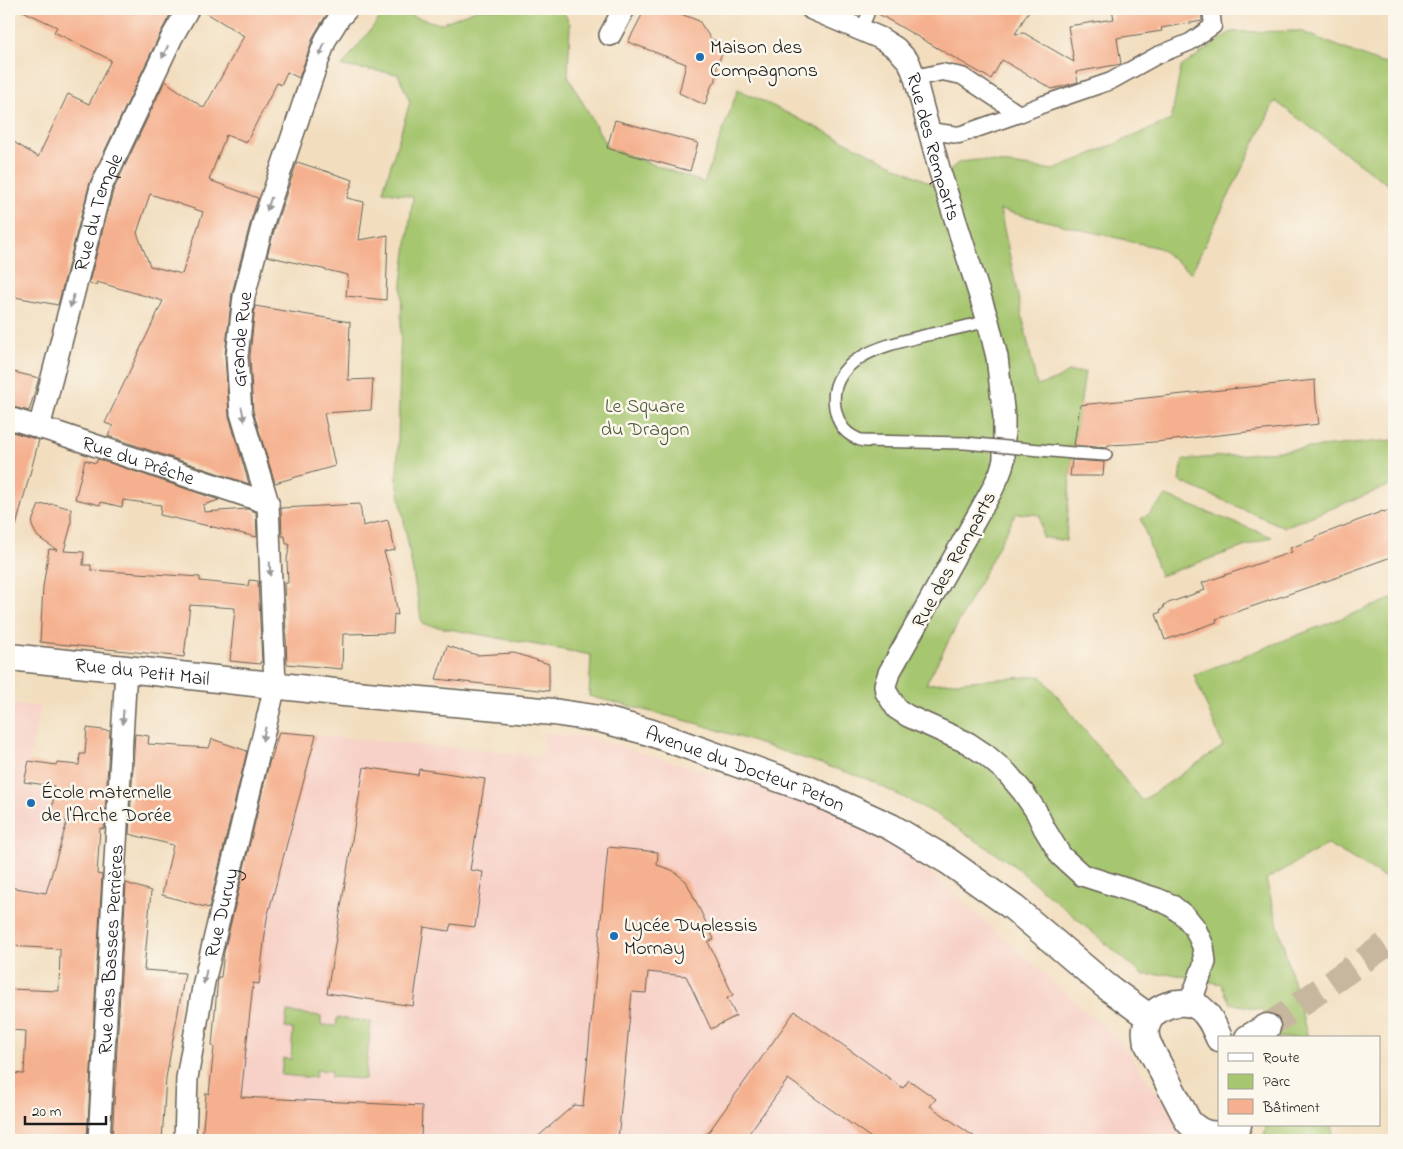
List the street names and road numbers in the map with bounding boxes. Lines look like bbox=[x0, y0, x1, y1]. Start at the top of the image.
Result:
street label: Rue des Remparts bbox=[897, 70, 967, 225]
street label: Rue du Temple bbox=[68, 149, 132, 275]
street label: Grande Rue bbox=[225, 290, 261, 388]
street label: Rue du Prêche bbox=[78, 430, 198, 494]
street label: Rue des Remparts bbox=[906, 487, 1005, 634]
street label: Rue du Petit Mail bbox=[73, 652, 211, 695]
street label: Avenue du Docteur Peton bbox=[641, 720, 849, 821]
street label: Rue des Basses Perrières bbox=[92, 844, 133, 1055]
street label: Rue Duruy bbox=[198, 865, 248, 961]

